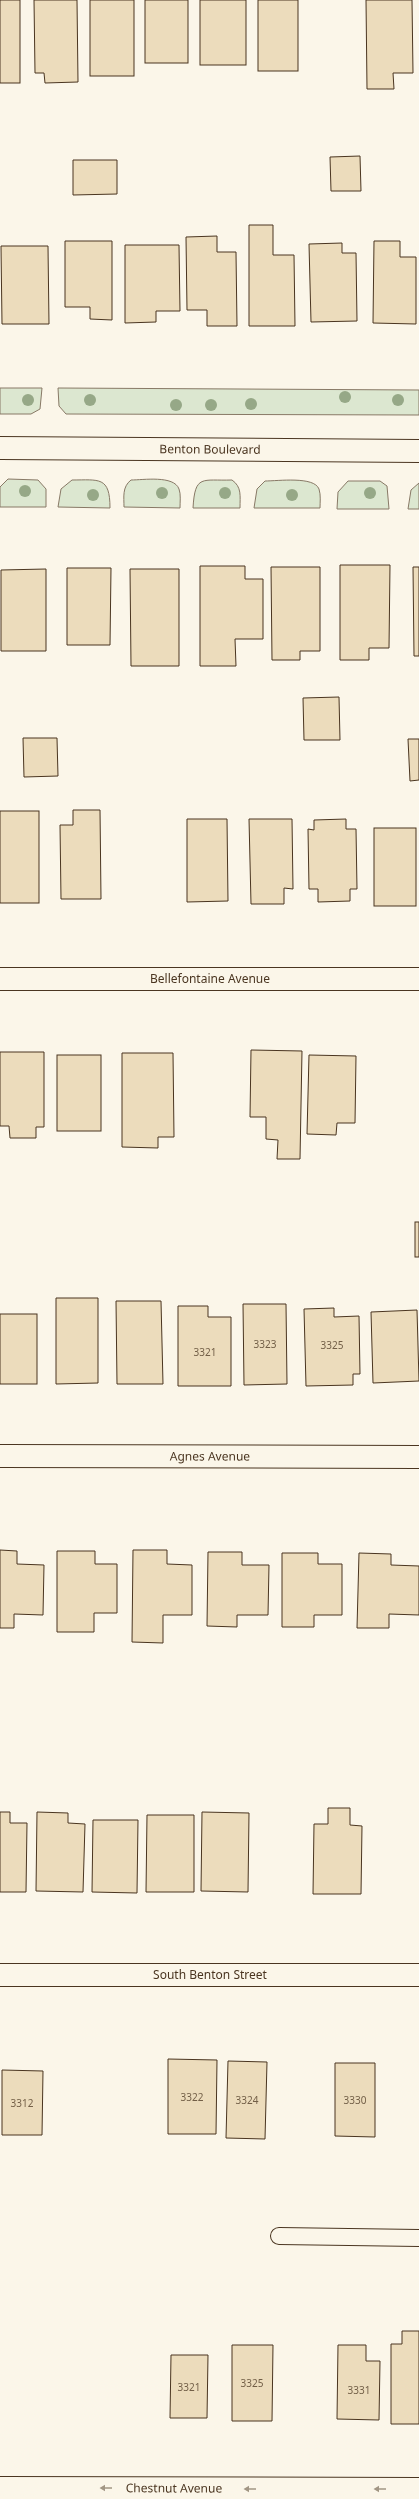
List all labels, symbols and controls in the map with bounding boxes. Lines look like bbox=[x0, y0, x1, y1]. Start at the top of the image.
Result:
street label: Benton Boulevard bbox=[159, 440, 261, 458]
street label: Bellefontaine Avenue bbox=[150, 970, 270, 987]
house number: 3323 bbox=[254, 1337, 277, 1351]
house number: 3325 bbox=[321, 1338, 344, 1352]
house number: 3321 bbox=[194, 1345, 216, 1359]
street label: Agnes Avenue bbox=[170, 1447, 250, 1465]
street label: South Benton Street bbox=[153, 1966, 268, 1983]
house number: 3322 bbox=[181, 2090, 204, 2104]
house number: 3324 bbox=[236, 2093, 259, 2107]
house number: 3330 bbox=[344, 2093, 367, 2107]
house number: 3312 bbox=[11, 2096, 34, 2110]
house number: 3325 bbox=[241, 2376, 264, 2390]
house number: 3321 bbox=[178, 2380, 200, 2394]
house number: 3331 bbox=[348, 2383, 370, 2397]
street label: Chestnut Avenue bbox=[126, 2479, 222, 2497]
one-way arrow bbox=[99, 2485, 112, 2491]
one-way arrow bbox=[243, 2486, 256, 2492]
one-way arrow bbox=[373, 2486, 386, 2492]

